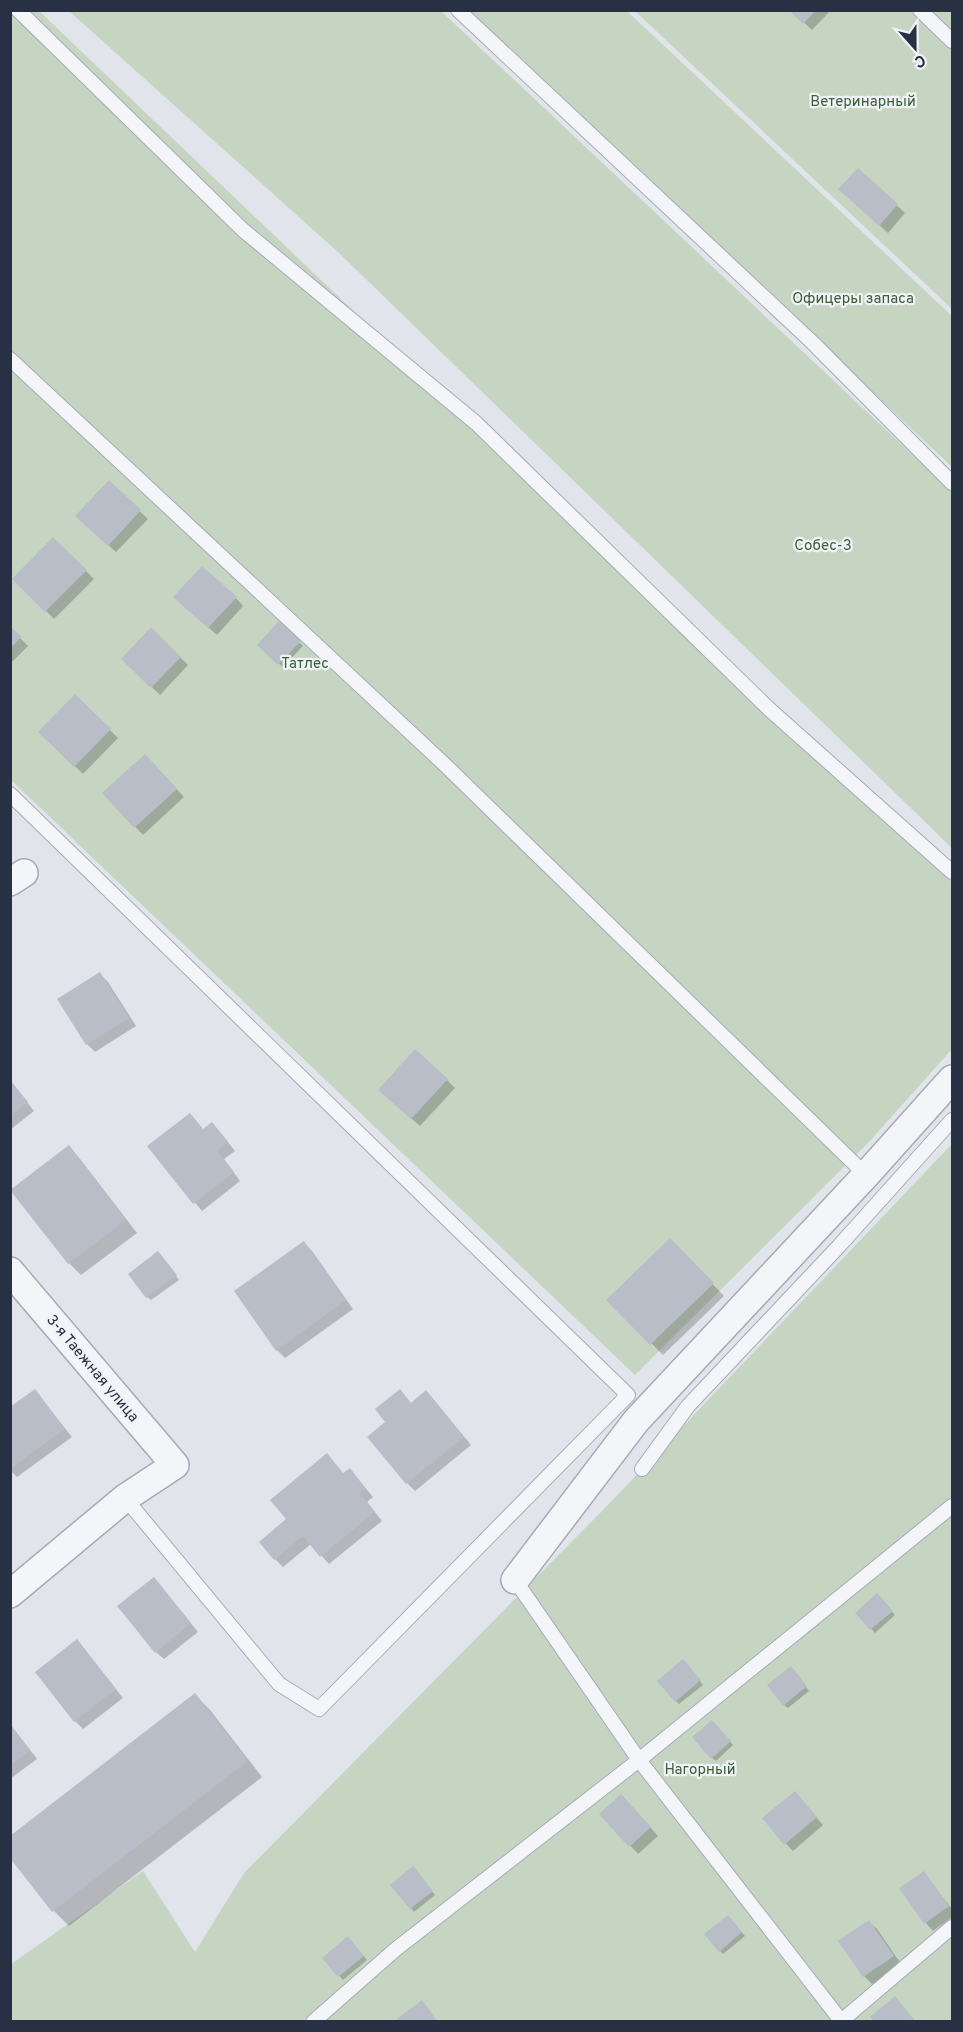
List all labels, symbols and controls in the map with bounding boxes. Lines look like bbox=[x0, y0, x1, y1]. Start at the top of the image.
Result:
north arrow bbox=[885, 18, 945, 78]
text: С bbox=[911, 49, 928, 71]
park label: Ветеринарный bbox=[810, 93, 916, 112]
park label: Офицеры запаса bbox=[792, 290, 914, 309]
park label: Собес-3 bbox=[794, 537, 852, 556]
park label: Татлес bbox=[281, 655, 329, 674]
street label: 3-я Таежная улица bbox=[41, 1311, 142, 1427]
park label: Нагорный bbox=[664, 1761, 736, 1780]

